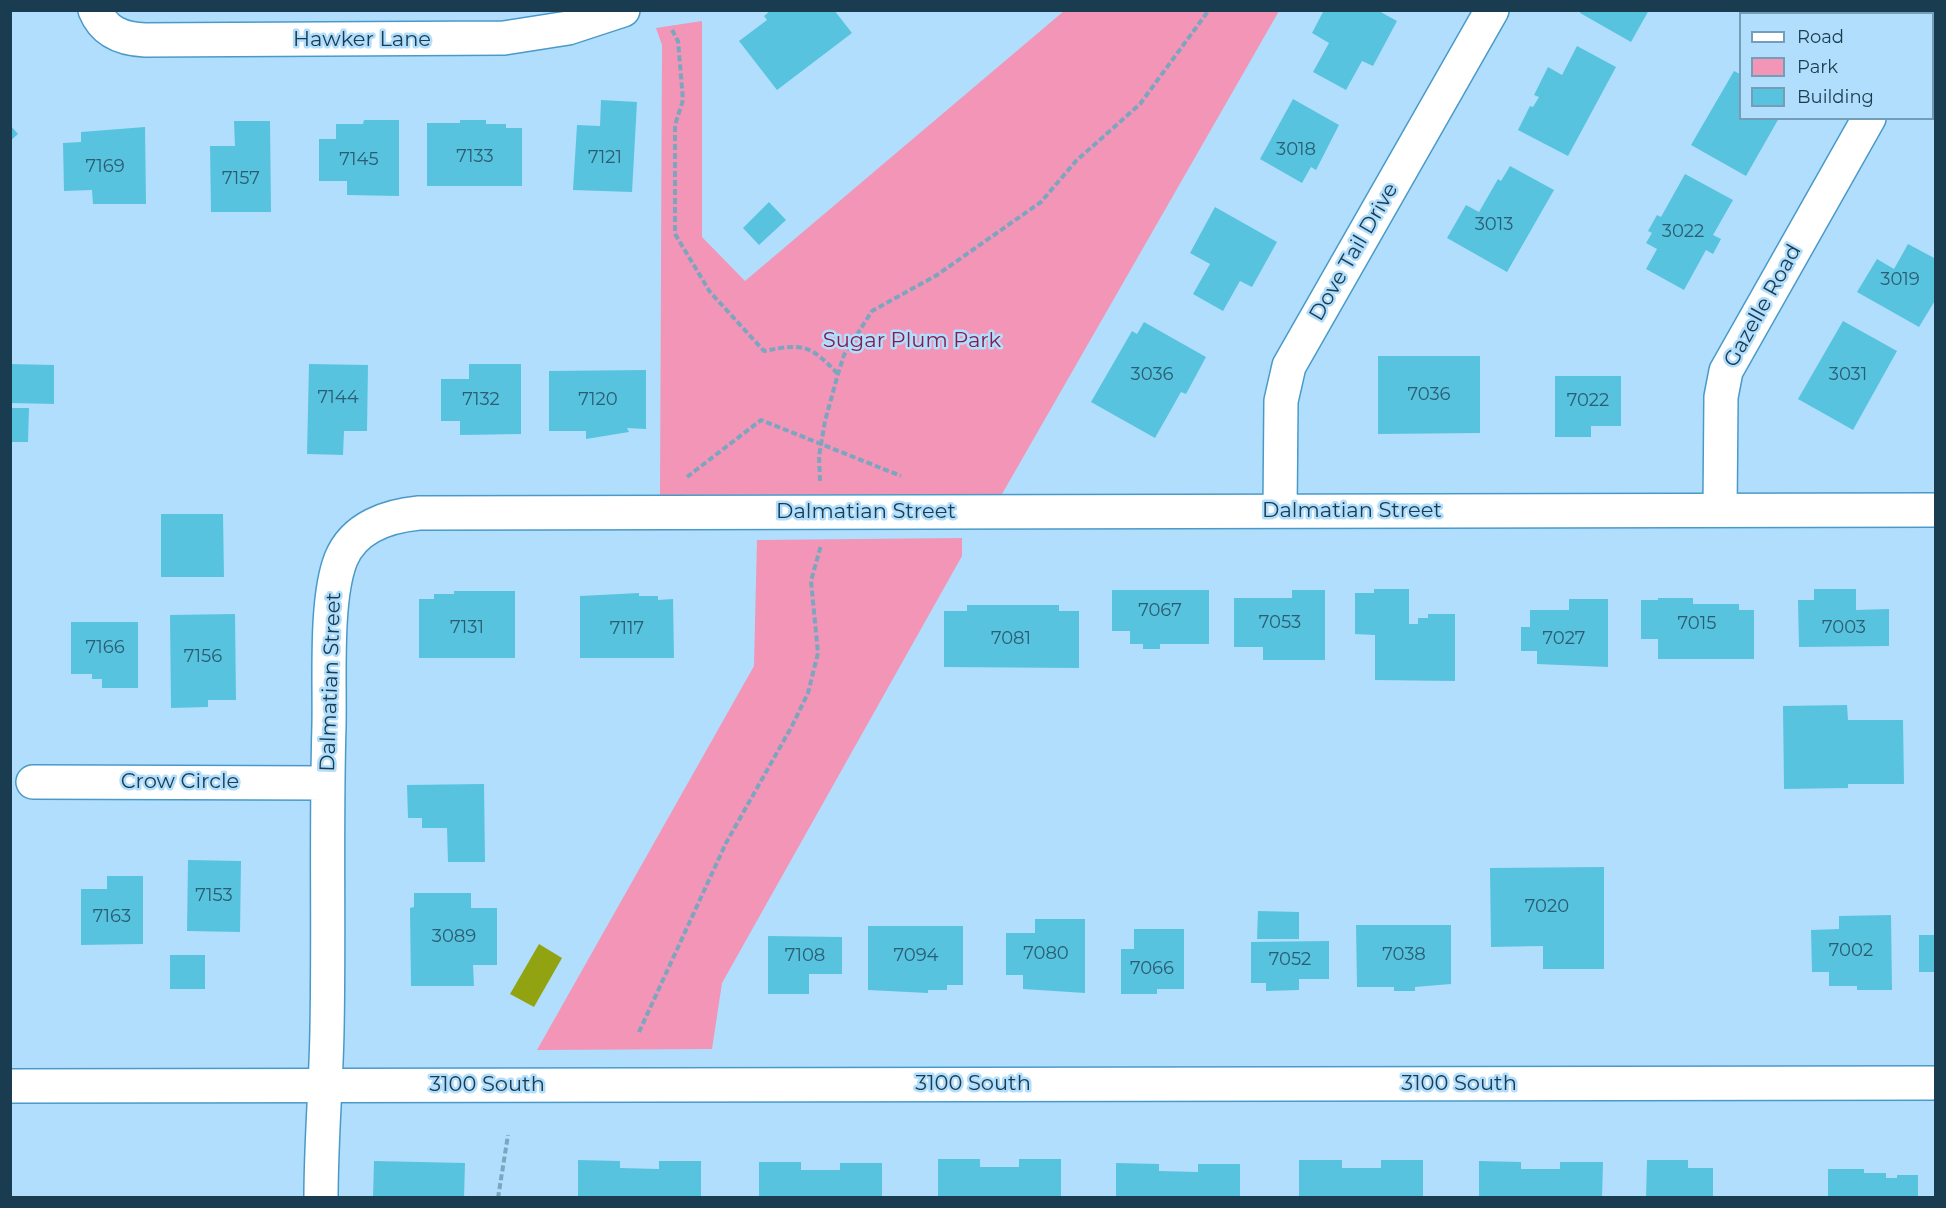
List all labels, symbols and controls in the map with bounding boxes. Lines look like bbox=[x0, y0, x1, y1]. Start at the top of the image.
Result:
legend bbox=[1739, 12, 1934, 120]
text: Road bbox=[1797, 26, 1844, 48]
street label: Hawker Lane bbox=[293, 27, 431, 53]
text: Park bbox=[1797, 56, 1838, 78]
text: Building bbox=[1797, 86, 1874, 108]
house number: 3018 bbox=[1276, 139, 1316, 161]
house number: 7133 bbox=[456, 146, 494, 168]
house number: 7121 bbox=[588, 147, 622, 169]
house number: 7145 bbox=[339, 149, 379, 171]
house number: 7169 bbox=[85, 156, 125, 178]
house number: 7157 bbox=[222, 168, 260, 190]
street label: Dove Tail Drive bbox=[1304, 179, 1404, 325]
house number: 3013 bbox=[1475, 214, 1513, 236]
house number: 3022 bbox=[1662, 221, 1704, 243]
street label: Gazelle Road bbox=[1719, 240, 1807, 372]
house number: 3019 bbox=[1880, 269, 1920, 291]
park label: Sugar Plum Park bbox=[823, 328, 1001, 354]
house number: 3036 bbox=[1130, 364, 1174, 386]
house number: 3031 bbox=[1829, 364, 1867, 386]
house number: 7036 bbox=[1407, 384, 1451, 406]
house number: 7144 bbox=[317, 387, 359, 409]
house number: 7132 bbox=[462, 389, 500, 411]
house number: 7120 bbox=[578, 389, 618, 411]
house number: 7022 bbox=[1567, 390, 1609, 412]
street label: Dalmatian Street bbox=[1262, 498, 1442, 524]
street label: Dalmatian Street bbox=[776, 499, 956, 525]
street label: Dalmatian Street bbox=[315, 592, 347, 772]
house number: 7067 bbox=[1138, 600, 1182, 622]
house number: 7053 bbox=[1259, 612, 1301, 634]
house number: 7015 bbox=[1678, 613, 1716, 635]
house number: 7131 bbox=[450, 617, 484, 639]
house number: 7003 bbox=[1822, 617, 1866, 639]
house number: 7117 bbox=[610, 618, 644, 640]
house number: 7081 bbox=[991, 628, 1031, 650]
house number: 7027 bbox=[1543, 628, 1585, 650]
house number: 7166 bbox=[85, 637, 125, 659]
house number: 7156 bbox=[184, 646, 222, 668]
street label: Crow Circle bbox=[121, 769, 239, 795]
house number: 7153 bbox=[195, 885, 233, 907]
house number: 7020 bbox=[1525, 896, 1569, 918]
house number: 7163 bbox=[93, 906, 131, 928]
house number: 3089 bbox=[432, 926, 476, 948]
house number: 7002 bbox=[1829, 940, 1873, 962]
house number: 7080 bbox=[1023, 943, 1069, 965]
house number: 7038 bbox=[1382, 944, 1426, 966]
house number: 7108 bbox=[785, 945, 825, 967]
house number: 7094 bbox=[893, 945, 939, 967]
house number: 7052 bbox=[1269, 949, 1311, 971]
house number: 7066 bbox=[1130, 958, 1174, 980]
street label: 3100 South bbox=[915, 1071, 1031, 1097]
street label: 3100 South bbox=[1401, 1071, 1517, 1097]
street label: 3100 South bbox=[429, 1072, 545, 1098]

